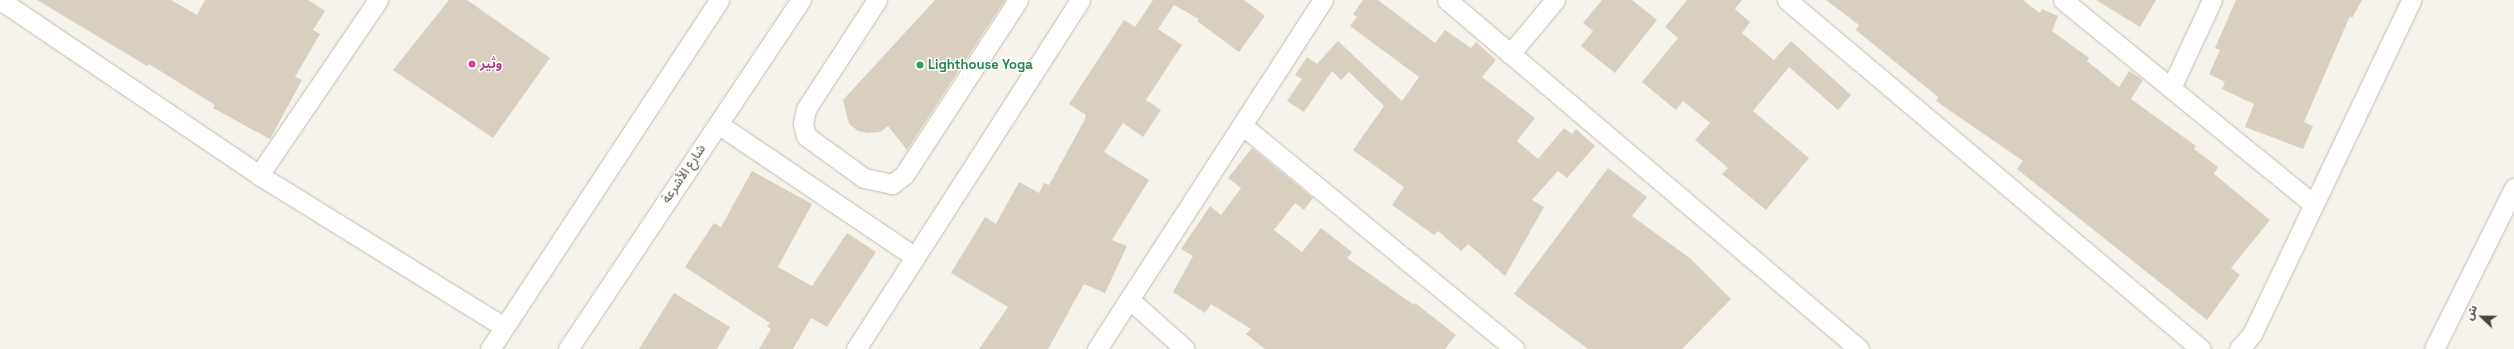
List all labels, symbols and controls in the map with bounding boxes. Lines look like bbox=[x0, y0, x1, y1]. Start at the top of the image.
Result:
place label: وثير bbox=[480, 56, 502, 72]
place label: Lighthouse Yoga bbox=[928, 57, 1033, 73]
marker: وثير bbox=[467, 59, 477, 69]
marker: Lighthouse Yoga bbox=[915, 60, 925, 70]
street label: شارع الأشرعة bbox=[659, 142, 709, 206]
north arrow bbox=[2462, 297, 2502, 337]
text: ش bbox=[2462, 303, 2480, 322]

